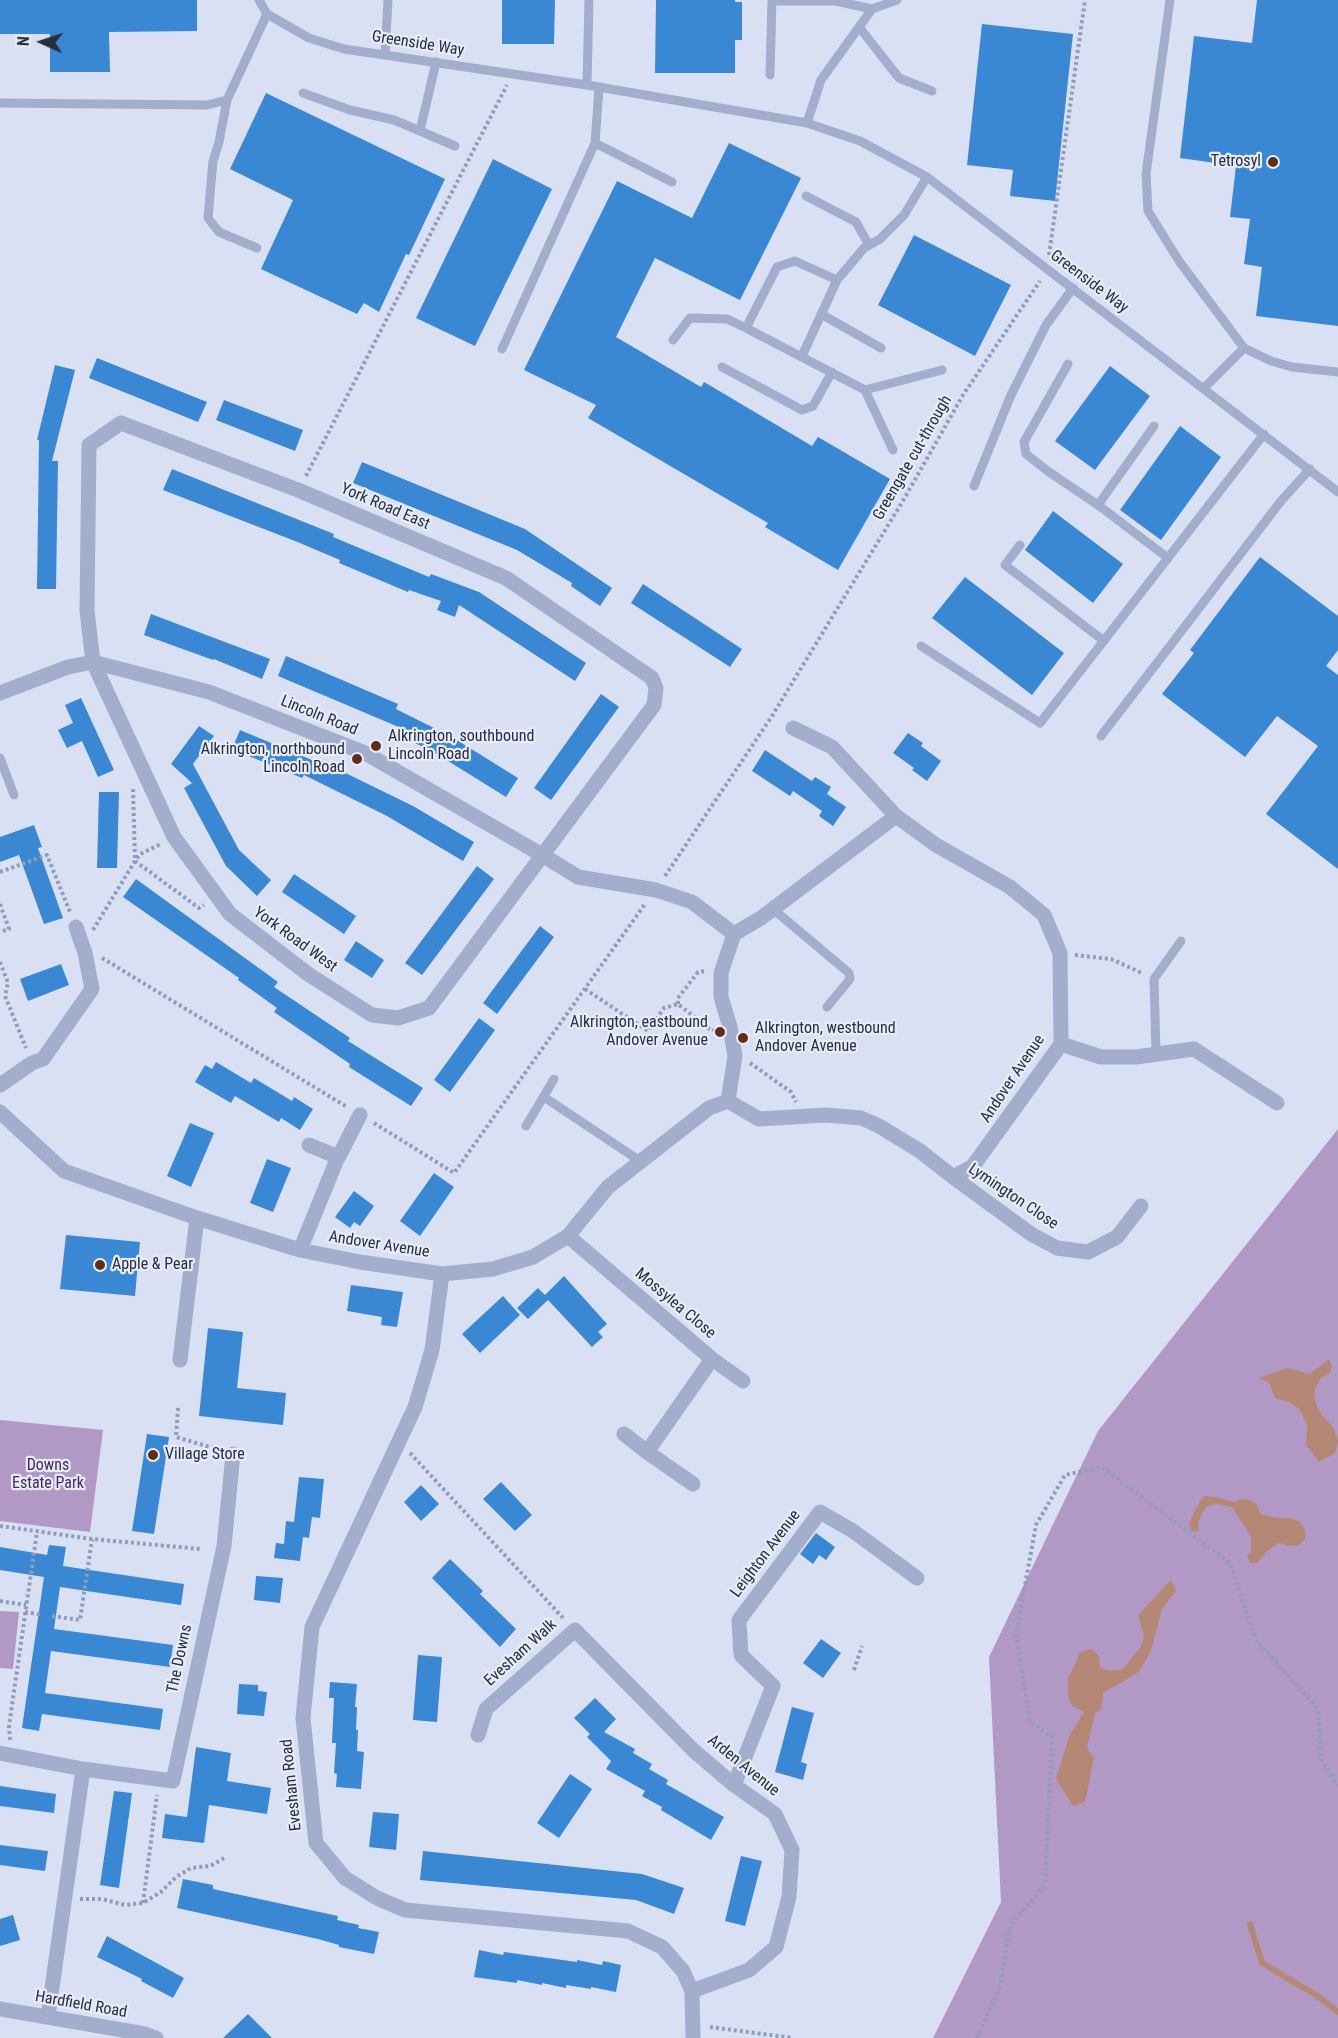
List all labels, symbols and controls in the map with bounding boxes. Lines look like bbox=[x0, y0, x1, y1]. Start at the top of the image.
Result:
north arrow bbox=[12, 12, 72, 72]
street label: Greenside Way bbox=[370, 27, 466, 61]
text: N bbox=[14, 36, 33, 46]
place label: Tetrosyl bbox=[1211, 152, 1261, 172]
marker: Tetrosyl bbox=[1266, 155, 1280, 169]
street label: Greenside Way bbox=[1046, 246, 1132, 318]
street label: Greengate cut-through bbox=[869, 392, 957, 524]
street label: York Road East bbox=[337, 480, 433, 534]
street label: Lincoln Road bbox=[278, 692, 360, 740]
place label: Alkrington, southbound Lincoln Road bbox=[388, 727, 534, 765]
marker: Alkrington, southbound Lincoln Road bbox=[369, 739, 383, 753]
place label: Alkrington, northbound Lincoln Road bbox=[201, 740, 345, 778]
marker: Alkrington, northbound Lincoln Road bbox=[350, 752, 364, 766]
street label: York Road West bbox=[249, 903, 341, 977]
place label: Alkrington, eastbound Andover Avenue bbox=[570, 1013, 708, 1051]
place label: Alkrington, westbound Andover Avenue bbox=[755, 1019, 896, 1057]
marker: Alkrington, eastbound Andover Avenue bbox=[713, 1025, 727, 1039]
marker: Alkrington, westbound Andover Avenue bbox=[736, 1031, 750, 1045]
street label: Andover Avenue bbox=[977, 1031, 1049, 1127]
street label: Lymington Close bbox=[964, 1160, 1062, 1234]
street label: Andover Avenue bbox=[327, 1228, 431, 1262]
place label: Apple & Pear bbox=[112, 1255, 193, 1275]
marker: Apple & Pear bbox=[93, 1258, 107, 1272]
street label: Mossylea Close bbox=[631, 1265, 719, 1343]
place label: Village Store bbox=[165, 1445, 245, 1465]
marker: Village Store bbox=[146, 1448, 160, 1462]
park label: Downs Estate Park bbox=[12, 1456, 84, 1494]
street label: Leighton Avenue bbox=[727, 1506, 805, 1602]
street label: Evesham Walk bbox=[481, 1615, 561, 1691]
street label: The Downs bbox=[163, 1623, 197, 1695]
street label: Arden Avenue bbox=[703, 1731, 783, 1801]
street label: Evesham Road bbox=[278, 1738, 306, 1832]
street label: Hardfield Road bbox=[34, 1987, 128, 2023]

